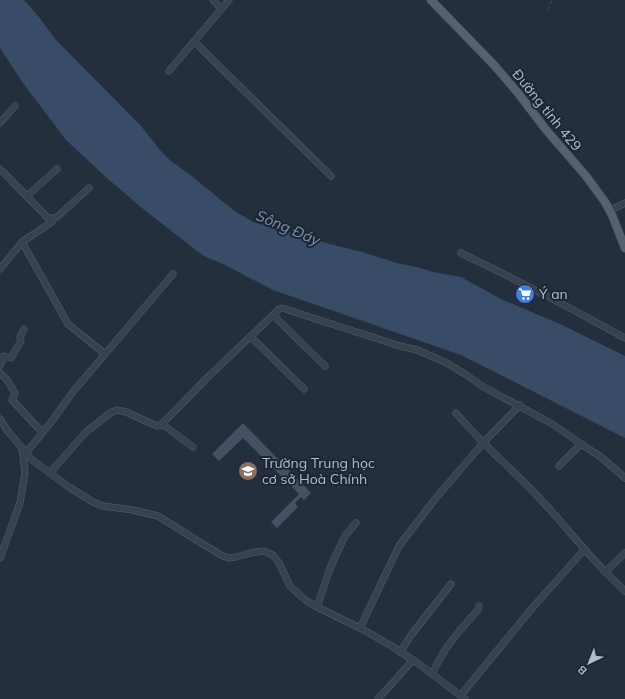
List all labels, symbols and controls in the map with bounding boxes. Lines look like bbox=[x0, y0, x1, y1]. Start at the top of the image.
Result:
street label: Đường tỉnh 429 bbox=[508, 65, 586, 155]
water label: Sông Đáy bbox=[253, 206, 324, 250]
supermarket icon: Ý an bbox=[514, 283, 536, 305]
place label: Ý an bbox=[538, 285, 568, 303]
place label: Trường Trung học cơ sở Hoà Chính bbox=[262, 454, 375, 488]
school or university icon: Trường Trung học cơ sở Hoà Chính bbox=[237, 460, 259, 482]
north arrow bbox=[569, 643, 609, 683]
text: B bbox=[574, 662, 590, 678]

